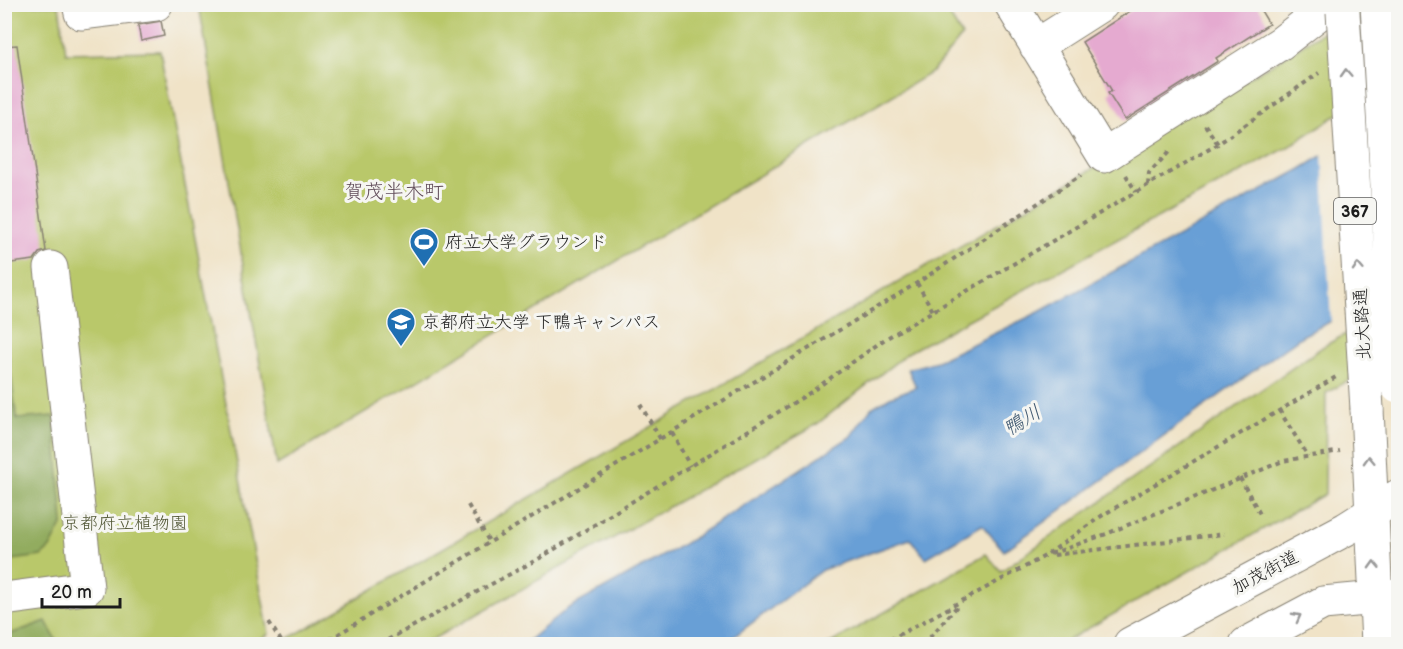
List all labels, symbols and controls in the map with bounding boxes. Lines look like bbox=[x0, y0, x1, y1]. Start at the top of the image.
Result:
one-way arrow bbox=[1340, 68, 1353, 77]
district label: 賀茂半木町 bbox=[344, 180, 444, 204]
road number: 367 bbox=[1334, 198, 1376, 224]
sports icon: 府立大学グラウンド bbox=[408, 226, 440, 268]
place label: 府立大学グラウンド bbox=[445, 232, 607, 253]
one-way arrow bbox=[1352, 263, 1365, 272]
street label: 北大路通 bbox=[1350, 287, 1375, 360]
school or university icon: 京都府立大学 下鴨キャンパス bbox=[385, 306, 417, 348]
place label: 京都府立大学 下鴨キャンパス bbox=[422, 312, 660, 333]
water label: 鴨川 bbox=[999, 400, 1046, 441]
one-way arrow bbox=[1363, 456, 1376, 465]
park label: 京都府立植物園 bbox=[62, 513, 188, 534]
street label: 加茂街道 bbox=[1229, 546, 1302, 599]
one-way arrow bbox=[1367, 561, 1380, 570]
scale bar bbox=[42, 571, 120, 609]
text: 20 m bbox=[51, 582, 92, 603]
one-way arrow bbox=[1291, 613, 1301, 624]

